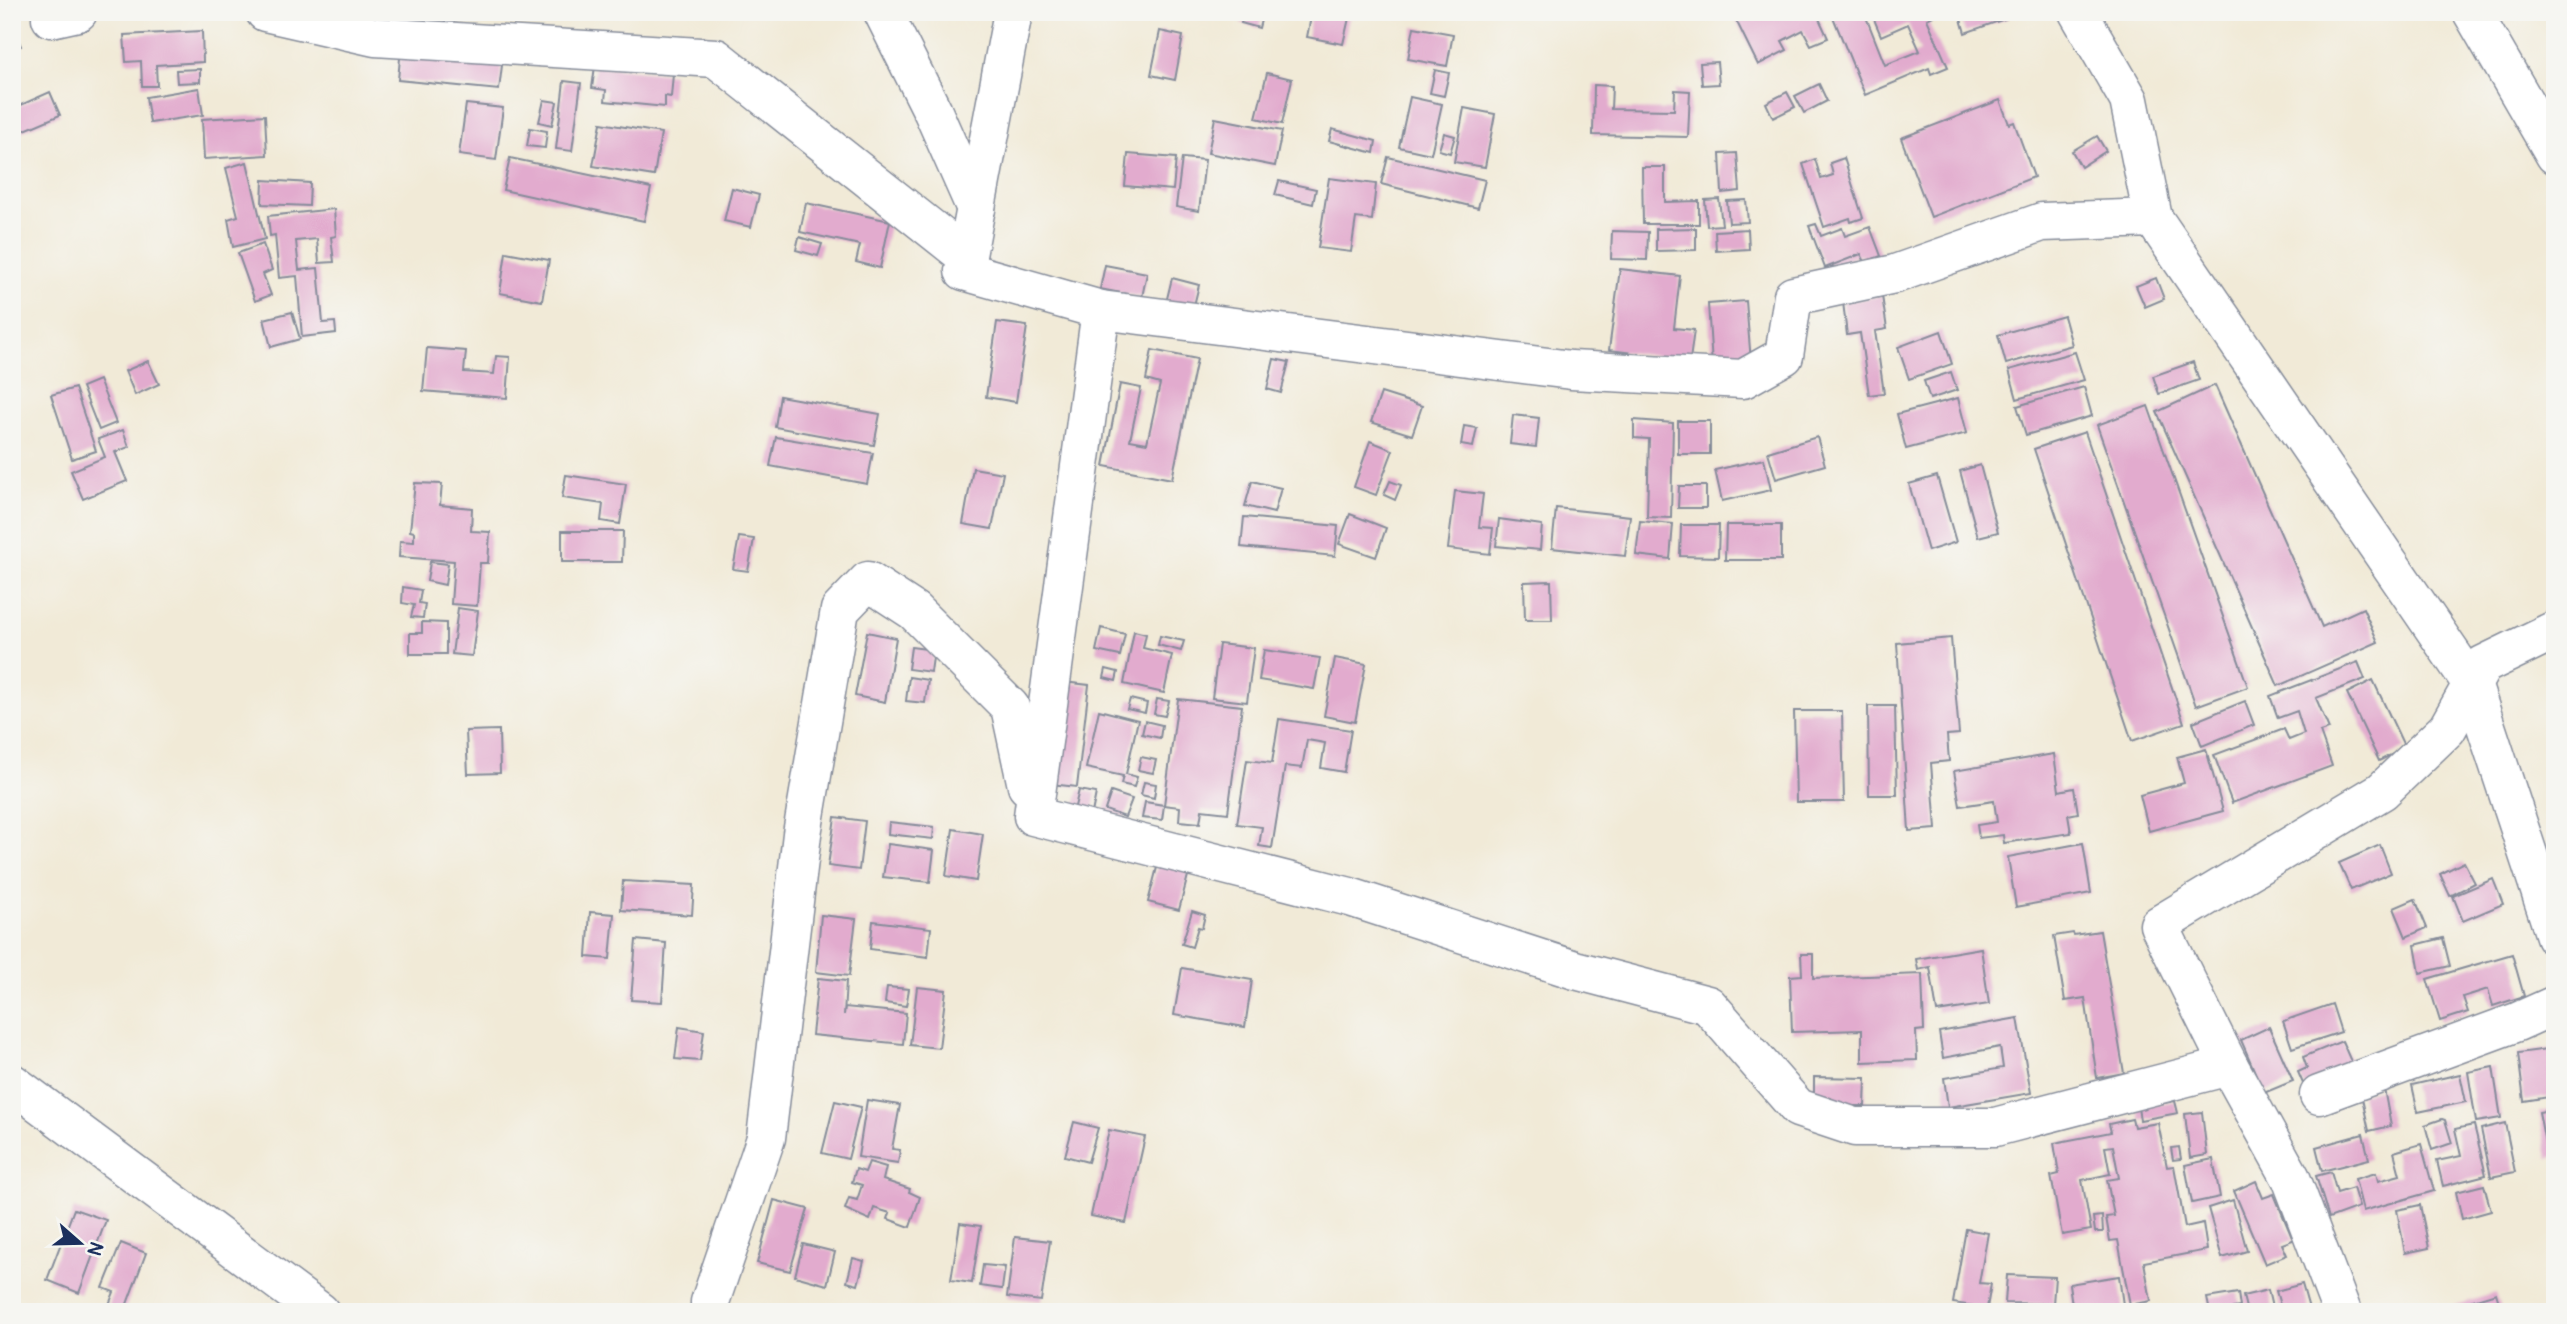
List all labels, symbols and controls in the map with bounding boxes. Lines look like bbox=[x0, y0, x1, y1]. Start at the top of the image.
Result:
north arrow bbox=[46, 1208, 116, 1278]
text: N bbox=[82, 1238, 109, 1259]

